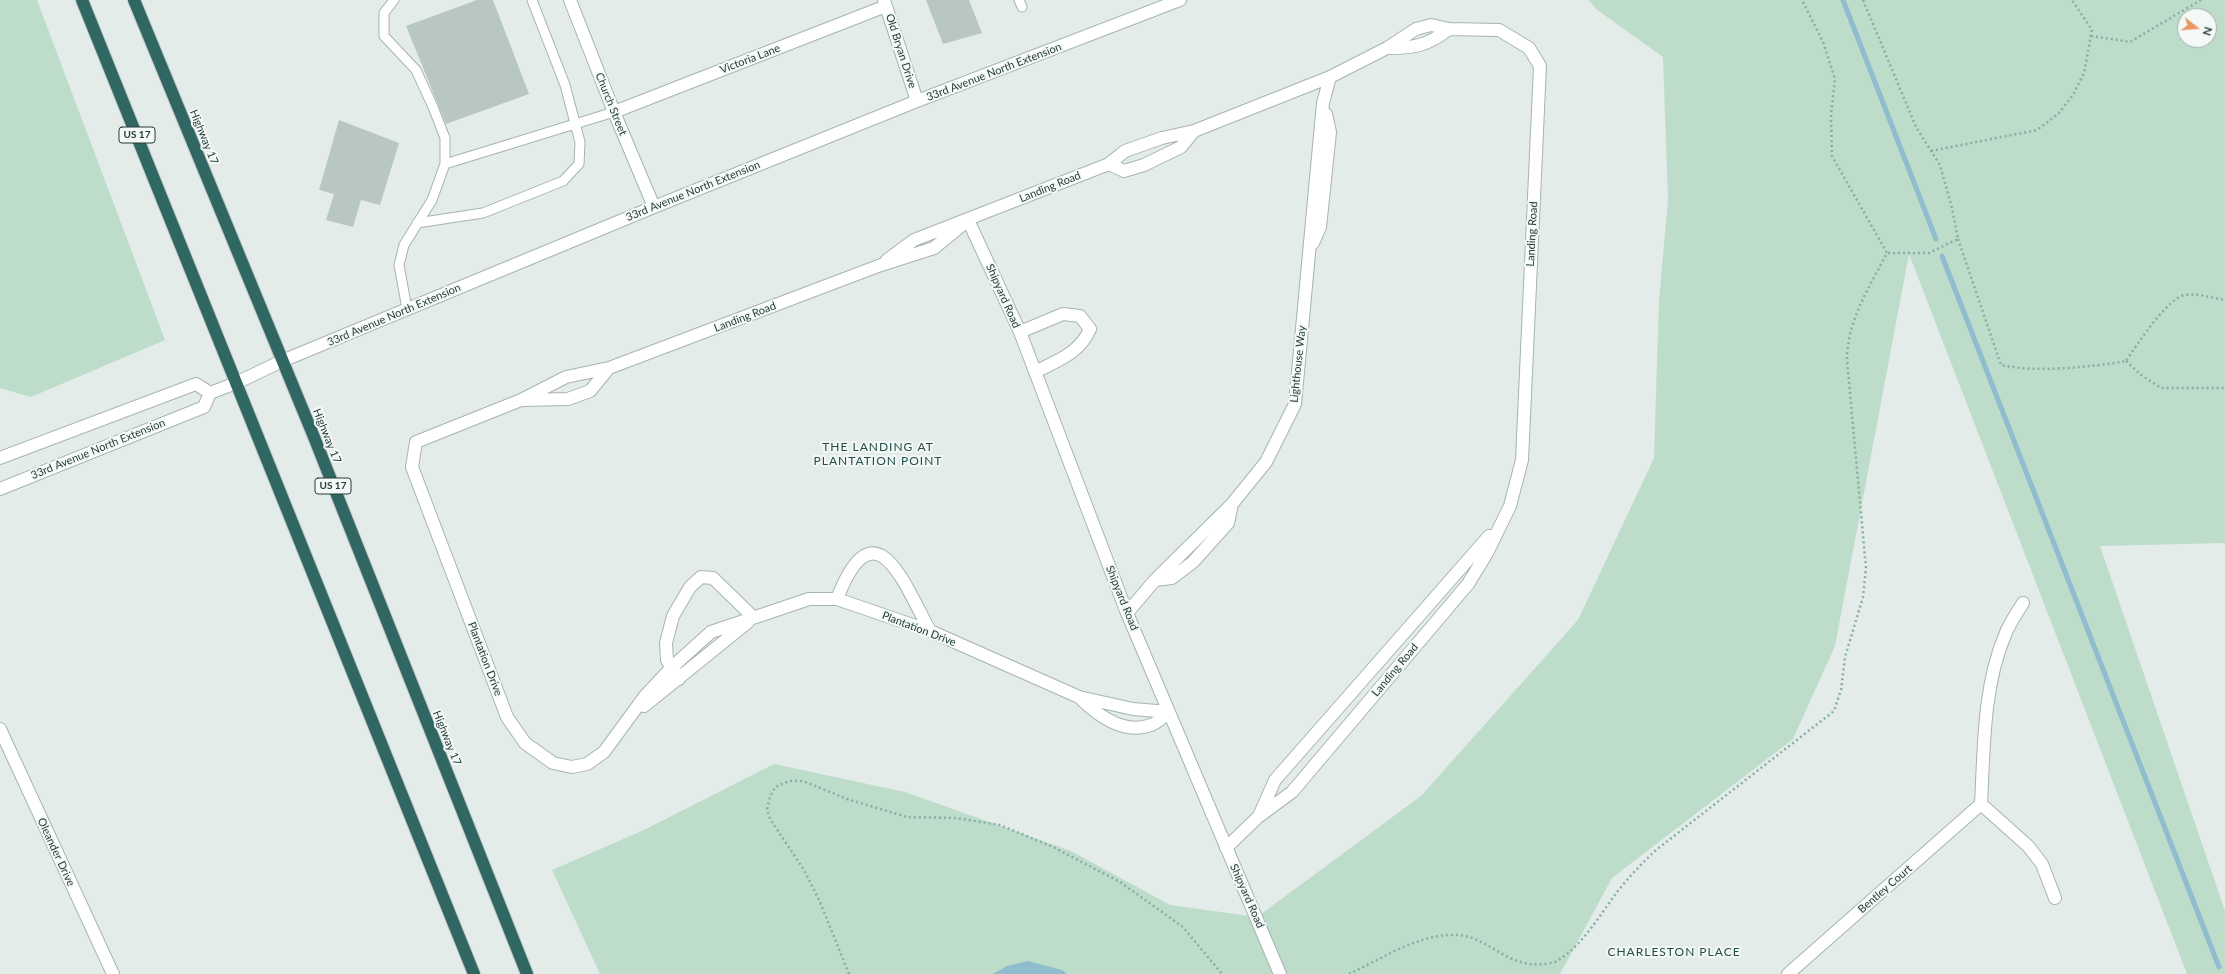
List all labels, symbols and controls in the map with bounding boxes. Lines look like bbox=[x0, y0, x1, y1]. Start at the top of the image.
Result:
north arrow bbox=[2177, 8, 2217, 48]
street label: Old Bryan Drive bbox=[883, 12, 919, 90]
text: N bbox=[2201, 25, 2215, 37]
street label: 33rd Avenue North Extension bbox=[925, 40, 1063, 104]
street label: Victoria Lane bbox=[718, 41, 782, 77]
street label: Church Street bbox=[592, 71, 630, 137]
street label: Highway 17 bbox=[187, 108, 221, 166]
road number: US 17 bbox=[119, 127, 155, 143]
street label: 33rd Avenue North Extension bbox=[624, 158, 762, 224]
street label: Landing Road bbox=[1017, 169, 1083, 205]
street label: Landing Road bbox=[1524, 201, 1540, 267]
street label: Shipyard Road bbox=[983, 262, 1023, 330]
street label: 33rd Avenue North Extension bbox=[325, 281, 463, 349]
street label: Landing Road bbox=[712, 299, 778, 335]
street label: Lighthouse Way bbox=[1287, 325, 1309, 403]
street label: Highway 17 bbox=[310, 407, 344, 465]
street label: 33rd Avenue North Extension bbox=[29, 416, 167, 482]
district label: THE LANDING AT PLANTATION POINT bbox=[814, 440, 942, 468]
road number: US 17 bbox=[315, 478, 351, 494]
street label: Shipyard Road bbox=[1103, 564, 1141, 632]
street label: Plantation Drive bbox=[880, 609, 958, 649]
street label: Plantation Drive bbox=[465, 620, 505, 698]
street label: Landing Road bbox=[1369, 641, 1421, 699]
street label: Highway 17 bbox=[430, 709, 464, 767]
street label: Oleander Drive bbox=[34, 816, 78, 888]
street label: Shipyard Road bbox=[1227, 862, 1267, 930]
street label: Bentley Court bbox=[1855, 862, 1915, 916]
district label: CHARLESTON PLACE bbox=[1607, 945, 1741, 959]

